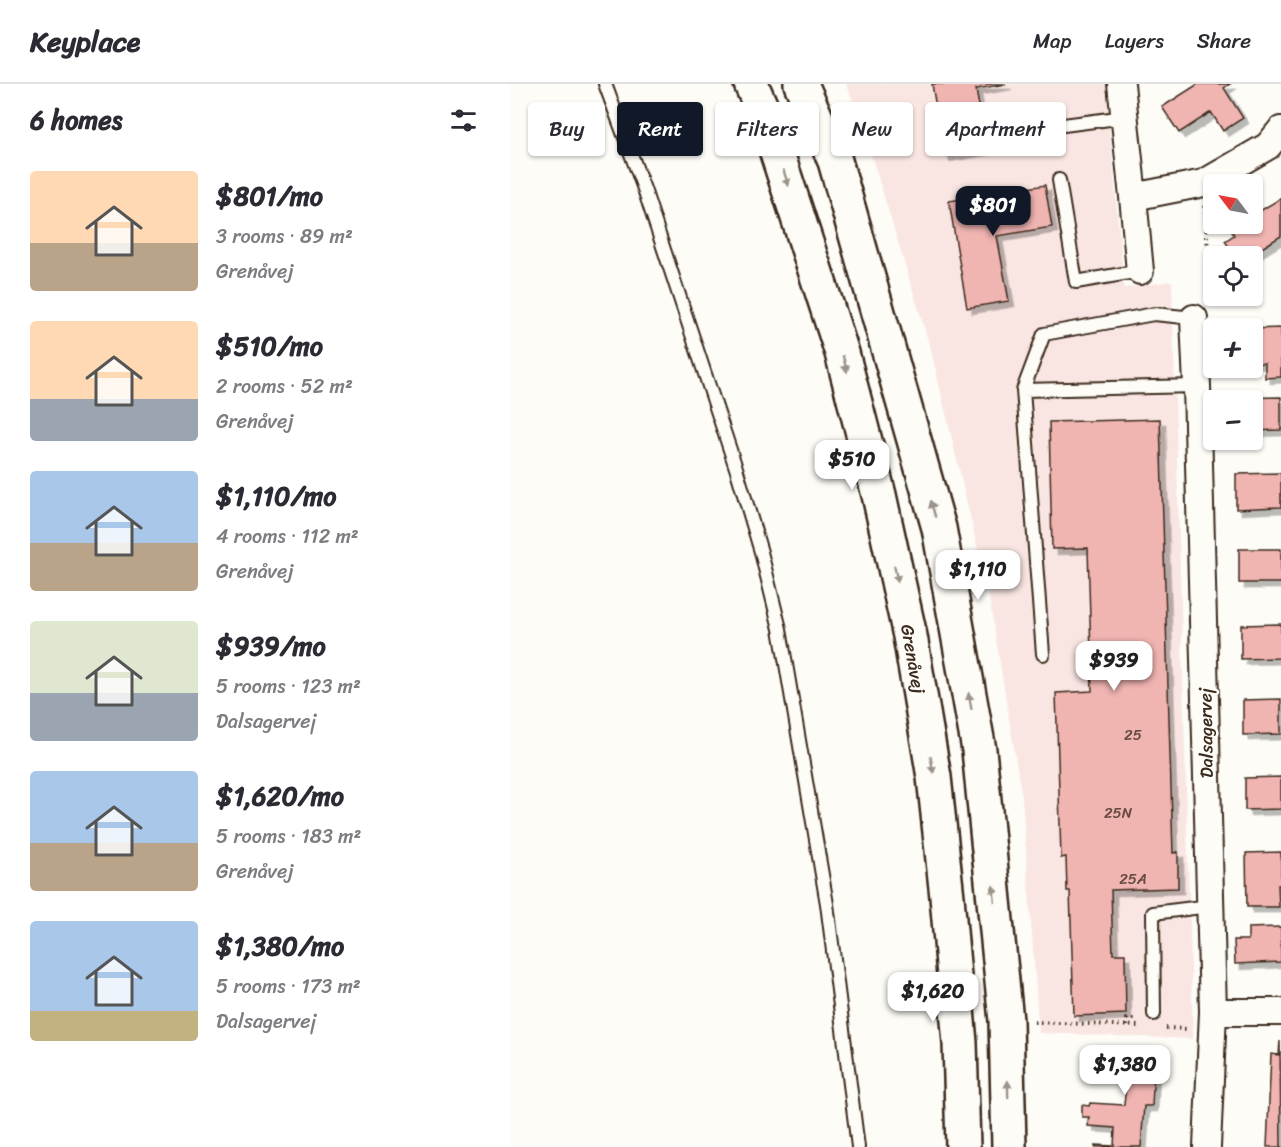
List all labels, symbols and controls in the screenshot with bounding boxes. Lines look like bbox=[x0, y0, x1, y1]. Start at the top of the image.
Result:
text: Keyplace bbox=[30, 17, 140, 66]
text: Map bbox=[1033, 22, 1072, 60]
text: Layers bbox=[1105, 22, 1164, 60]
text: Share bbox=[1197, 22, 1251, 60]
text: 6 homes bbox=[30, 97, 122, 143]
chip: Buy bbox=[528, 102, 605, 156]
chip: Rent bbox=[617, 102, 703, 156]
chip: Filters bbox=[715, 102, 819, 156]
chip: New bbox=[831, 102, 913, 156]
chip: Apartment bbox=[925, 102, 1066, 156]
icon: filters bbox=[447, 104, 480, 137]
one-way arrow bbox=[781, 169, 791, 187]
text: $801/mo bbox=[216, 173, 323, 219]
north arrow bbox=[1203, 174, 1263, 234]
map controls bbox=[1203, 174, 1263, 450]
pin: $801 bbox=[957, 186, 1029, 237]
text: $801 bbox=[970, 188, 1016, 223]
icon: home bbox=[78, 195, 150, 267]
text: 3 rooms · 89 m² bbox=[216, 219, 353, 254]
button: locate bbox=[1203, 246, 1263, 306]
text: Grenåvej bbox=[216, 254, 294, 289]
button: + bbox=[1203, 318, 1263, 378]
text: $510/mo bbox=[216, 323, 323, 369]
icon: home bbox=[78, 345, 150, 417]
one-way arrow bbox=[841, 355, 850, 373]
text: 2 rooms · 52 m² bbox=[216, 369, 353, 404]
button: − bbox=[1203, 390, 1263, 450]
text: Grenåvej bbox=[216, 404, 294, 439]
pin: $510 bbox=[816, 440, 888, 491]
text: $510 bbox=[829, 442, 875, 477]
text: $1,110/mo bbox=[216, 473, 336, 519]
icon: home bbox=[78, 495, 150, 567]
one-way arrow bbox=[928, 500, 938, 518]
text: 4 rooms · 112 m² bbox=[216, 519, 359, 554]
pin: $1,110 bbox=[929, 550, 1027, 601]
text: $1,110 bbox=[949, 552, 1007, 587]
text: Grenåvej bbox=[216, 554, 294, 589]
one-way arrow bbox=[892, 564, 902, 583]
street label: Grenåvej bbox=[891, 622, 935, 696]
text: $939/mo bbox=[216, 623, 326, 669]
pin: $939 bbox=[1078, 641, 1150, 692]
text: $939 bbox=[1090, 643, 1139, 678]
icon: home bbox=[78, 645, 150, 717]
text: 5 rooms · 123 m² bbox=[216, 669, 361, 704]
street label: Dalsagervej bbox=[1189, 687, 1223, 778]
one-way arrow bbox=[965, 691, 974, 710]
text: Dalsagervej bbox=[216, 704, 316, 739]
house number: 25 bbox=[1124, 722, 1142, 748]
one-way arrow bbox=[928, 756, 937, 775]
text: $1,620/mo bbox=[216, 773, 344, 819]
icon: home bbox=[78, 795, 150, 867]
house number: 25N bbox=[1104, 800, 1133, 826]
text: 5 rooms · 183 m² bbox=[216, 819, 361, 854]
text: Grenåvej bbox=[216, 854, 294, 889]
house number: 25A bbox=[1119, 866, 1147, 892]
one-way arrow bbox=[989, 885, 999, 904]
text: $1,380/mo bbox=[216, 923, 344, 969]
icon: home bbox=[78, 945, 150, 1017]
text: 5 rooms · 173 m² bbox=[216, 969, 361, 1004]
pin: $1,620 bbox=[884, 972, 982, 1023]
text: $1,620 bbox=[902, 974, 964, 1009]
text: Dalsagervej bbox=[216, 1004, 316, 1039]
pin: $1,380 bbox=[1076, 1045, 1174, 1096]
text: $1,380 bbox=[1093, 1047, 1157, 1082]
one-way arrow bbox=[1003, 1079, 1013, 1098]

